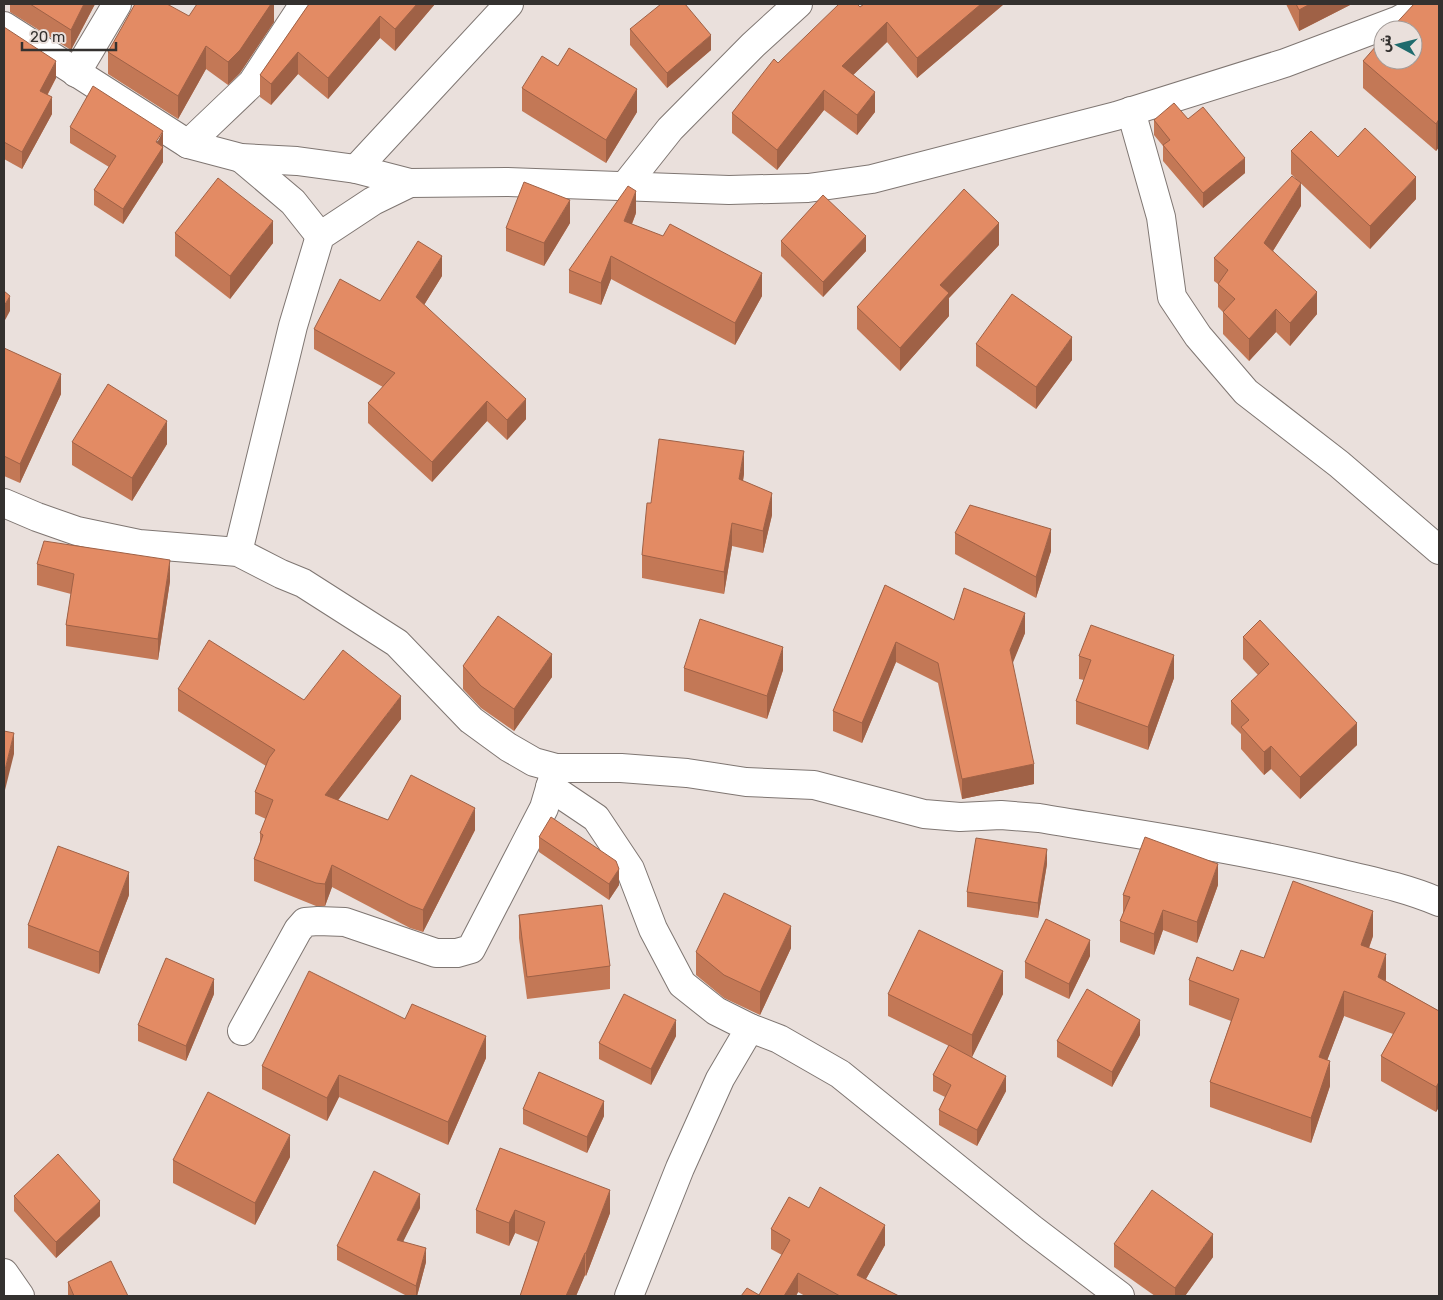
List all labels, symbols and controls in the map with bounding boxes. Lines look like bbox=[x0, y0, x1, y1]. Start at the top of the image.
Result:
scale bar bbox=[22, 20, 116, 52]
north arrow bbox=[1373, 20, 1423, 70]
text: 20 m bbox=[30, 28, 65, 46]
text: ش bbox=[1376, 33, 1395, 53]

